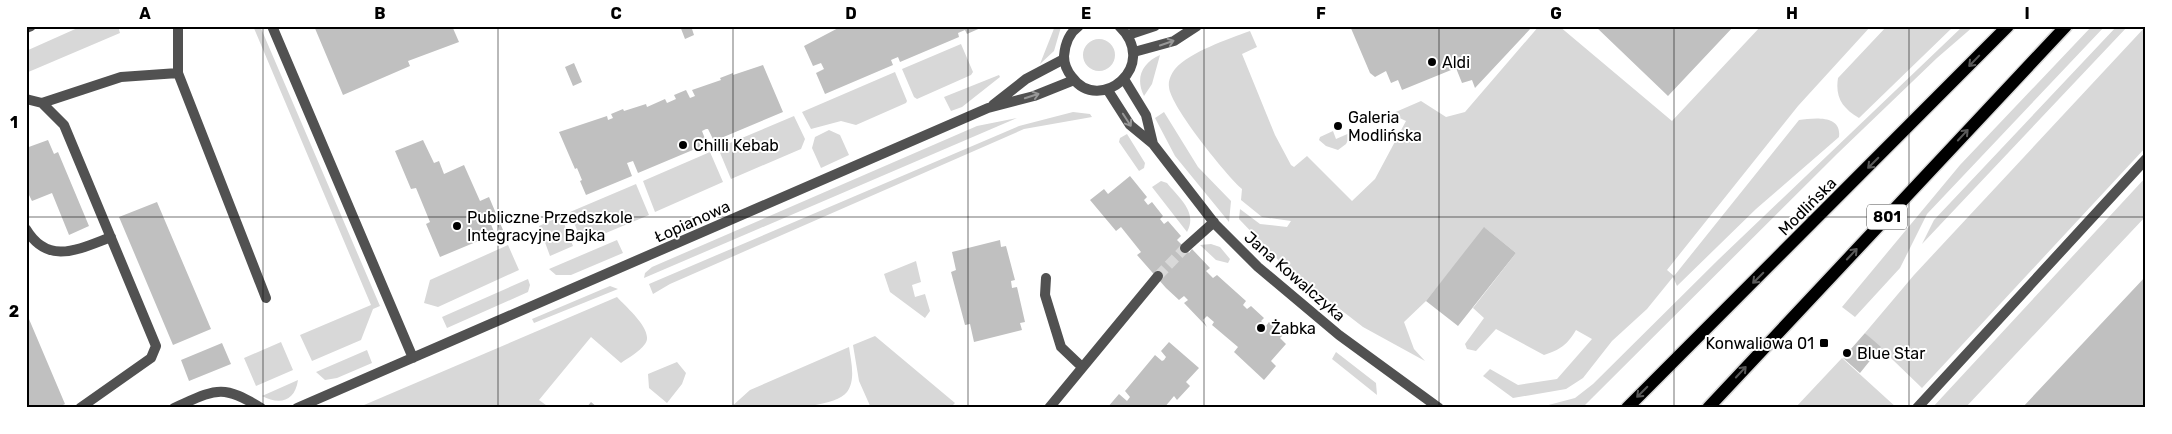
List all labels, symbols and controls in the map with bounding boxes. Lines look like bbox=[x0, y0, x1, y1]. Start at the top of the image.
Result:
text: A bbox=[139, 4, 151, 23]
text: B bbox=[374, 4, 386, 23]
text: C bbox=[610, 4, 622, 23]
text: D bbox=[845, 4, 857, 23]
text: E bbox=[1081, 4, 1091, 23]
text: F bbox=[1316, 4, 1326, 23]
text: G bbox=[1550, 4, 1562, 23]
text: H bbox=[1786, 4, 1798, 23]
text: I bbox=[2024, 4, 2030, 23]
one-way arrow bbox=[1159, 37, 1175, 47]
place label: Aldi bbox=[1442, 53, 1470, 72]
one-way arrow bbox=[1968, 55, 1980, 67]
marker: Aldi bbox=[1426, 56, 1438, 68]
one-way arrow bbox=[1023, 91, 1039, 100]
place label: Galeria Modlińska bbox=[1348, 108, 1422, 145]
one-way arrow bbox=[1122, 112, 1132, 126]
text: 1 bbox=[10, 113, 18, 132]
marker: Galeria Modlińska bbox=[1332, 120, 1344, 132]
one-way arrow bbox=[1957, 129, 1969, 141]
place label: Chilli Kebab bbox=[693, 136, 779, 155]
marker: Chilli Kebab bbox=[677, 139, 689, 151]
one-way arrow bbox=[1867, 157, 1879, 169]
street label: Modlińska bbox=[1774, 173, 1840, 239]
street label: Łopianowa bbox=[652, 196, 733, 247]
road number: 801 bbox=[1867, 204, 1907, 230]
place label: Publiczne Przedszkole Integracyjne Bajka bbox=[467, 208, 633, 245]
marker: Publiczne Przedszkole Integracyjne Bajka bbox=[451, 220, 463, 232]
street label: Jana Kowalczyka bbox=[1240, 227, 1349, 325]
one-way arrow bbox=[1846, 247, 1858, 260]
one-way arrow bbox=[1751, 272, 1764, 284]
text: 2 bbox=[9, 302, 19, 321]
place label: Żabka bbox=[1271, 319, 1316, 338]
marker: Żabka bbox=[1255, 322, 1267, 334]
place label: Konwaliowa 01 bbox=[1706, 334, 1814, 353]
marker: Konwaliowa 01 bbox=[1818, 337, 1830, 349]
place label: Blue Star bbox=[1857, 344, 1925, 363]
marker: Blue Star bbox=[1841, 347, 1853, 359]
one-way arrow bbox=[1735, 366, 1747, 379]
one-way arrow bbox=[1636, 386, 1649, 398]

